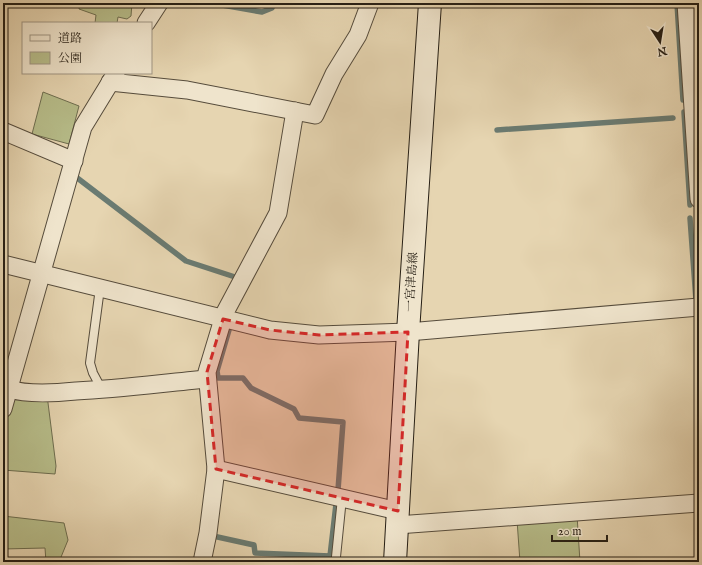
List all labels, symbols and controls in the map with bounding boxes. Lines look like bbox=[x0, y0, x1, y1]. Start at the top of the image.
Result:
legend bbox=[22, 22, 152, 74]
north arrow bbox=[640, 22, 680, 62]
text: 道路 bbox=[58, 31, 82, 46]
text: N bbox=[655, 43, 669, 59]
text: 公園 bbox=[58, 51, 82, 66]
street label: 一宮津島線 bbox=[402, 252, 421, 312]
scale bar bbox=[552, 517, 607, 543]
text: 20 m bbox=[558, 524, 581, 539]

